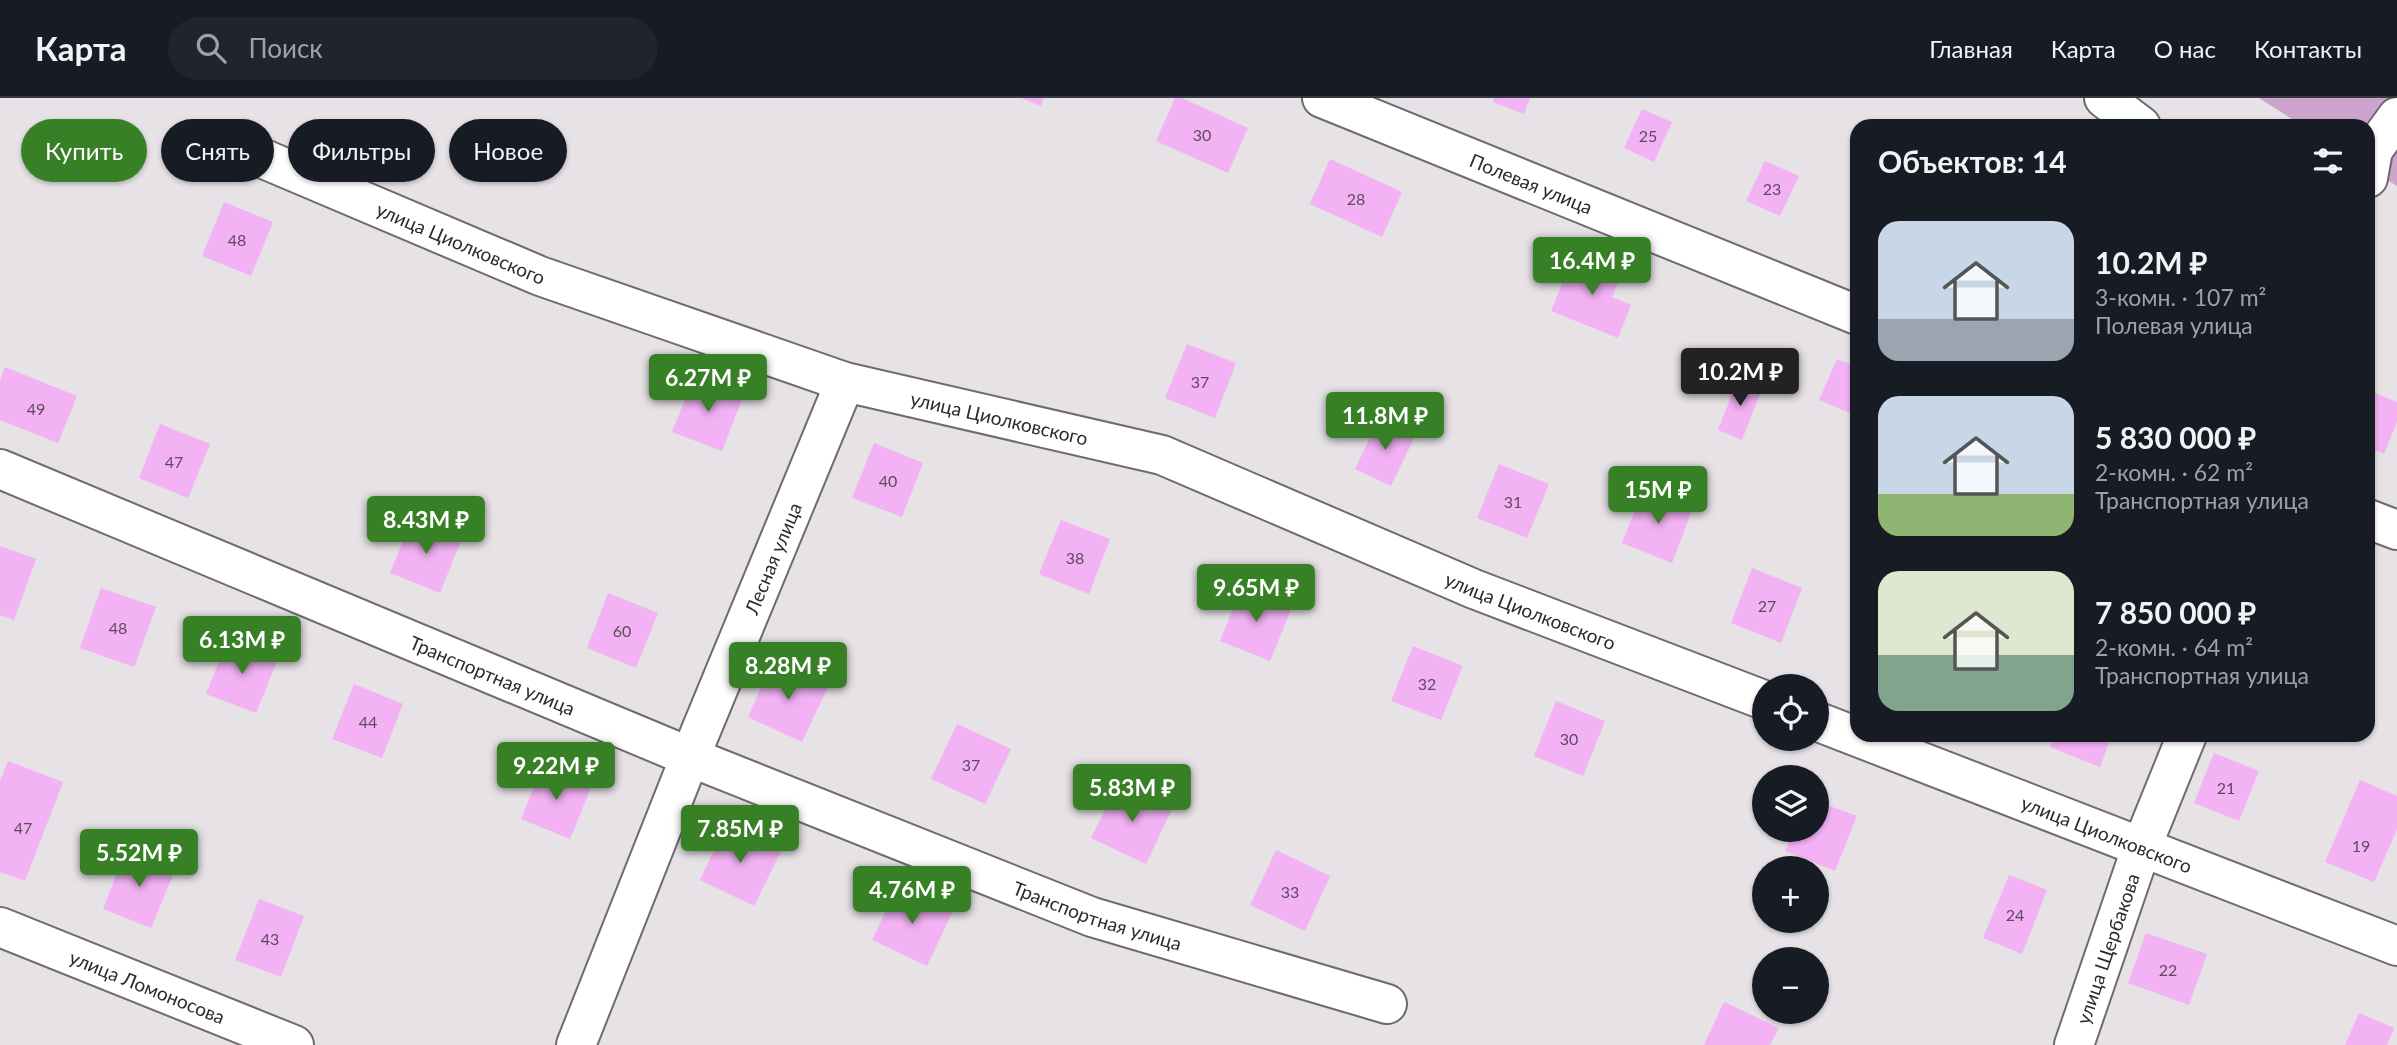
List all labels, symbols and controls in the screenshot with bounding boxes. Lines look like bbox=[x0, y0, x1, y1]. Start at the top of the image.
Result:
search box bbox=[168, 17, 658, 80]
text: Карта bbox=[35, 28, 126, 68]
icon: search bbox=[192, 29, 230, 67]
text: Поиск bbox=[248, 32, 323, 64]
text: Главная bbox=[1929, 34, 2013, 63]
text: Карта bbox=[2051, 34, 2116, 63]
text: О нас bbox=[2154, 34, 2216, 63]
text: Контакты bbox=[2254, 34, 2362, 63]
chip: Купить bbox=[21, 119, 147, 182]
chip: Снять bbox=[161, 119, 274, 182]
chip: Фильтры bbox=[288, 119, 435, 182]
chip: Новое bbox=[449, 119, 567, 182]
house number: 30 bbox=[1193, 125, 1211, 144]
house number: 25 bbox=[1639, 126, 1657, 145]
icon: filters bbox=[2309, 142, 2347, 180]
text: Объектов: 14 bbox=[1878, 143, 2067, 179]
street label: Полевая улица bbox=[1467, 148, 1596, 218]
house number: 23 bbox=[1763, 179, 1781, 198]
house number: 28 bbox=[1347, 189, 1365, 208]
street label: улица Циолковского bbox=[373, 197, 549, 289]
house number: 48 bbox=[228, 230, 246, 249]
pin: 16.4M ₽ bbox=[1527, 238, 1657, 297]
text: 10.2M ₽ bbox=[2095, 244, 2207, 280]
text: 16.4M ₽ bbox=[1549, 246, 1635, 274]
icon: home bbox=[1934, 249, 2018, 333]
text: 3-комн. · 107 m² bbox=[2095, 283, 2266, 311]
text: Полевая улица bbox=[2095, 311, 2253, 339]
pin: 10.2M ₽ bbox=[1675, 348, 1805, 408]
pin: 6.27M ₽ bbox=[643, 354, 773, 414]
text: 10.2M ₽ bbox=[1697, 357, 1783, 385]
text: 6.27M ₽ bbox=[665, 363, 751, 391]
house number: 37 bbox=[1191, 372, 1209, 391]
street label: улица Циолковского bbox=[909, 386, 1090, 449]
pin: 11.8M ₽ bbox=[1320, 392, 1450, 452]
house number: 49 bbox=[27, 399, 45, 418]
text: 11.8M ₽ bbox=[1342, 401, 1428, 429]
text: 5 830 000 ₽ bbox=[2095, 419, 2256, 455]
icon: home bbox=[1934, 424, 2018, 508]
house number: 47 bbox=[165, 452, 183, 471]
text: 2-комн. · 62 m² bbox=[2095, 458, 2253, 486]
pin: 15M ₽ bbox=[1609, 466, 1707, 526]
house number: 40 bbox=[879, 471, 897, 490]
text: 15M ₽ bbox=[1624, 475, 1692, 503]
text: Транспортная улица bbox=[2095, 486, 2309, 514]
house number: 31 bbox=[1504, 492, 1522, 511]
pin: 8.43M ₽ bbox=[361, 496, 491, 556]
street label: Лесная улица bbox=[738, 499, 806, 618]
text: 8.43M ₽ bbox=[383, 505, 469, 533]
house number: 38 bbox=[1066, 548, 1084, 567]
pin: 9.65M ₽ bbox=[1191, 564, 1321, 624]
street label: улица Циолковского bbox=[1442, 567, 1619, 654]
text: 9.65M ₽ bbox=[1213, 573, 1299, 601]
text: 7 850 000 ₽ bbox=[2095, 594, 2256, 630]
house number: 27 bbox=[1758, 596, 1776, 615]
icon: home bbox=[1934, 599, 2018, 683]
pin: 6.13M ₽ bbox=[177, 616, 307, 676]
house number: 48 bbox=[109, 618, 127, 637]
house number: 60 bbox=[613, 621, 631, 640]
text: 6.13M ₽ bbox=[199, 625, 285, 653]
street label: Транспортная улица bbox=[407, 630, 579, 719]
text: 2-комн. · 64 m² bbox=[2095, 633, 2253, 661]
pin: 8.28M ₽ bbox=[723, 642, 853, 702]
text: 8.28M ₽ bbox=[745, 651, 831, 679]
text: Транспортная улица bbox=[2095, 661, 2309, 689]
house number: 32 bbox=[1418, 674, 1436, 693]
map controls bbox=[1752, 674, 1829, 1024]
button: locate bbox=[1752, 674, 1829, 751]
house number: 44 bbox=[359, 712, 377, 731]
house number: 30 bbox=[1560, 729, 1578, 748]
pin: 9.22M ₽ bbox=[491, 742, 621, 802]
text: 9.22M ₽ bbox=[513, 751, 599, 779]
house number: 37 bbox=[962, 755, 980, 774]
pin: 5.83M ₽ bbox=[1067, 764, 1197, 824]
button: layers bbox=[1752, 765, 1829, 842]
text: 5.83M ₽ bbox=[1089, 773, 1175, 801]
house number: 21 bbox=[2217, 778, 2235, 797]
street label: улица Циолковского bbox=[2018, 790, 2196, 877]
pin: 7.85M ₽ bbox=[675, 806, 805, 865]
text: 7.85M ₽ bbox=[697, 814, 783, 842]
house number: 47 bbox=[14, 818, 32, 837]
pin: 5.52M ₽ bbox=[74, 830, 204, 889]
house number: 19 bbox=[2352, 836, 2370, 855]
text: 5.52M ₽ bbox=[96, 838, 182, 866]
button: + bbox=[1752, 856, 1829, 933]
pin: 4.76M ₽ bbox=[847, 866, 977, 926]
street label: улица Щербакова bbox=[2071, 870, 2143, 1027]
text: 4.76M ₽ bbox=[869, 875, 955, 903]
street label: Транспортная улица bbox=[1010, 875, 1185, 954]
house number: 33 bbox=[1281, 882, 1299, 901]
house number: 24 bbox=[2006, 905, 2024, 924]
house number: 43 bbox=[261, 929, 279, 948]
street label: улица Ломоносова bbox=[67, 945, 229, 1028]
button: − bbox=[1752, 947, 1829, 1024]
house number: 22 bbox=[2159, 960, 2177, 979]

